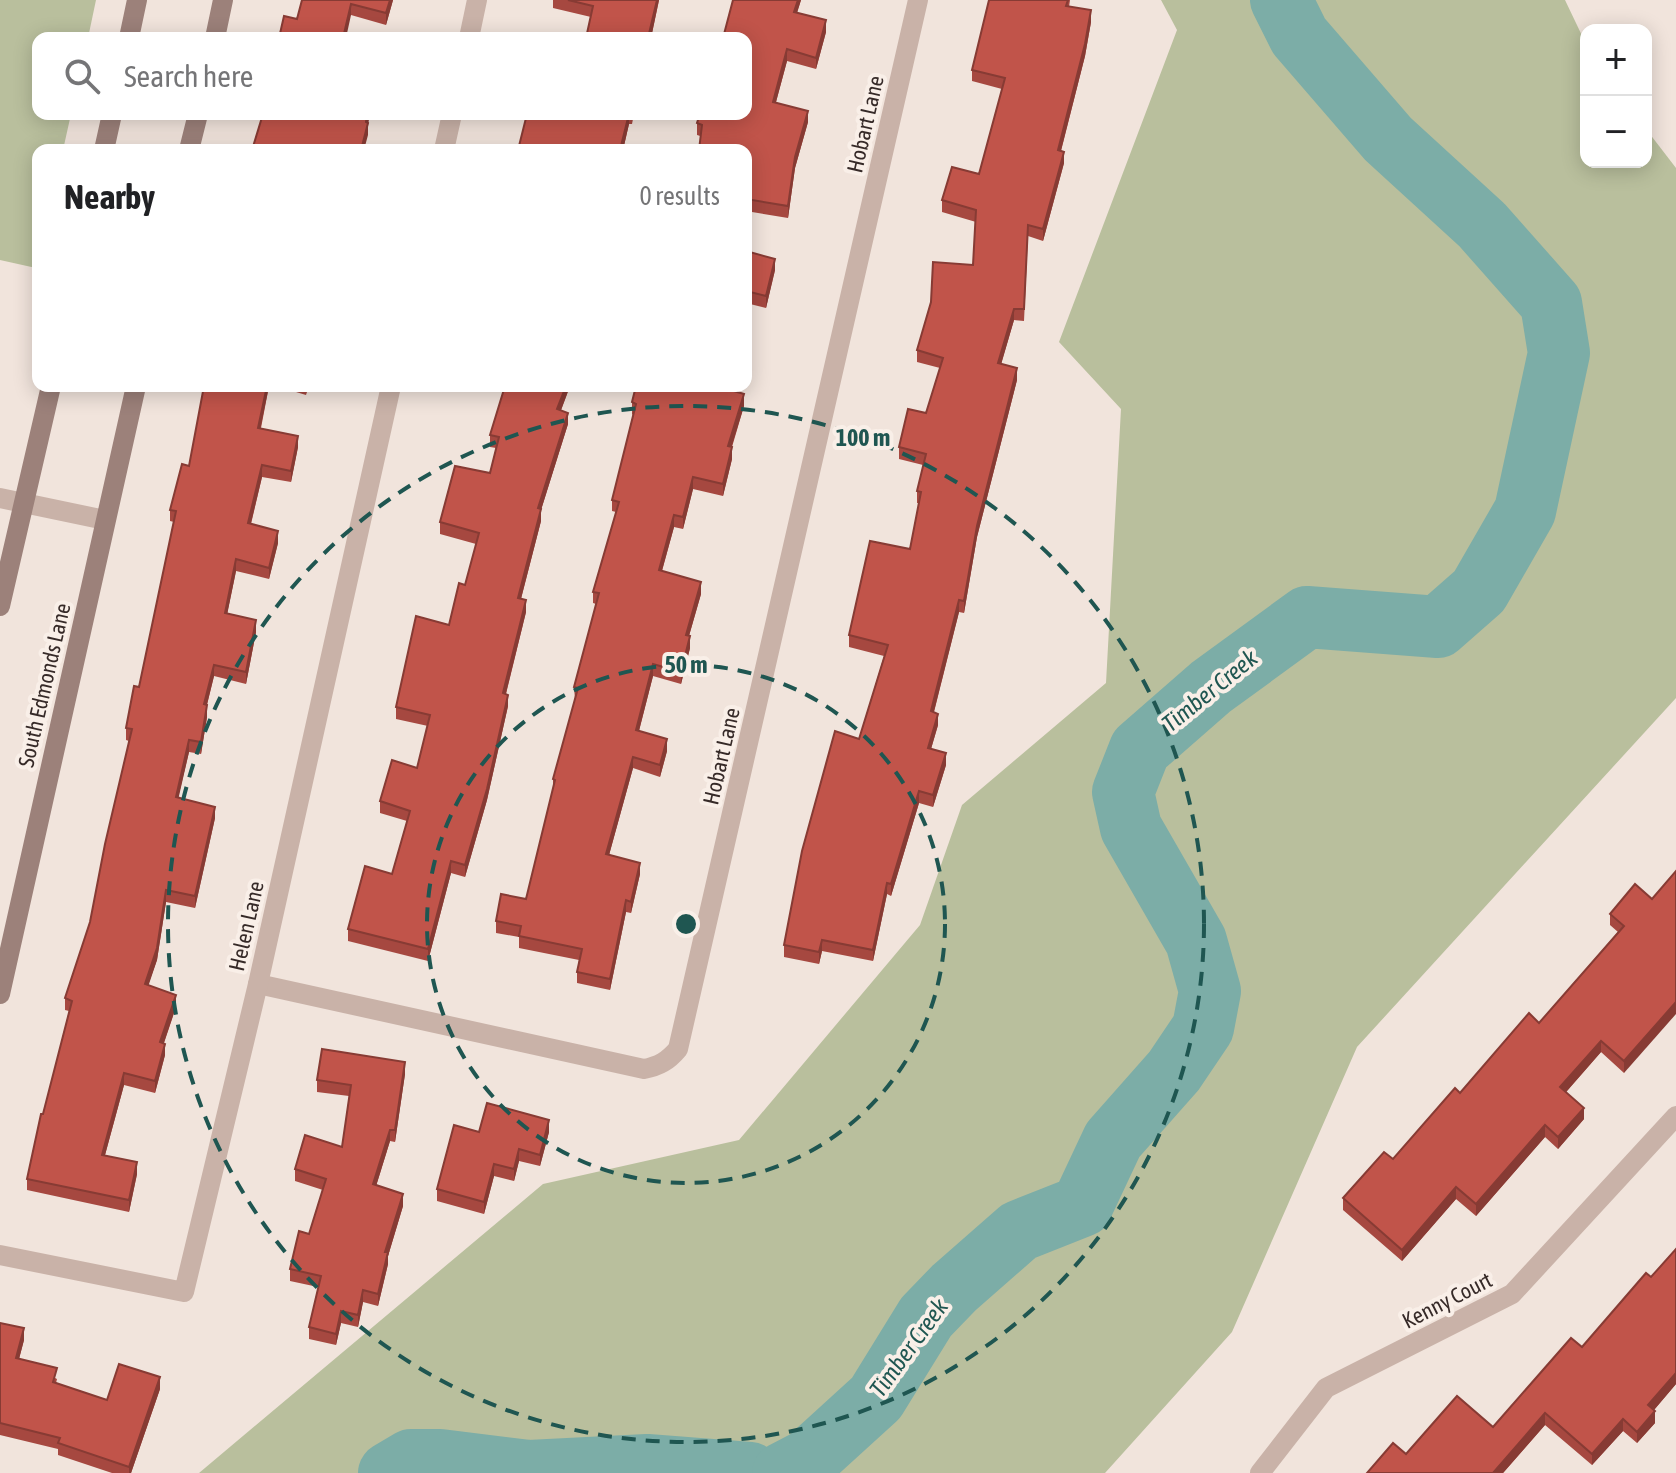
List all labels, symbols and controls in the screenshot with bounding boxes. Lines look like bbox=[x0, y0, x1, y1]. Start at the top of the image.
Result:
map controls bbox=[1580, 24, 1652, 168]
button: + bbox=[1580, 24, 1652, 96]
search box bbox=[32, 32, 752, 120]
icon: search bbox=[60, 54, 104, 98]
text: Search here bbox=[124, 59, 253, 93]
street label: Hobart Lane bbox=[841, 73, 889, 175]
button: − bbox=[1580, 96, 1652, 168]
text: Nearby bbox=[64, 177, 155, 216]
text: 0 results bbox=[639, 181, 720, 211]
text: 100 m bbox=[836, 424, 890, 451]
street label: South Edmonds Lane bbox=[12, 600, 76, 770]
water label: Timber Creek bbox=[1157, 644, 1263, 737]
text: 50 m bbox=[664, 651, 708, 678]
street label: Hobart Lane bbox=[697, 705, 745, 807]
street label: Helen Lane bbox=[223, 879, 269, 973]
centre of rings bbox=[672, 910, 700, 938]
street label: Kenny Court bbox=[1398, 1266, 1496, 1334]
water label: Timber Creek bbox=[864, 1293, 953, 1402]

